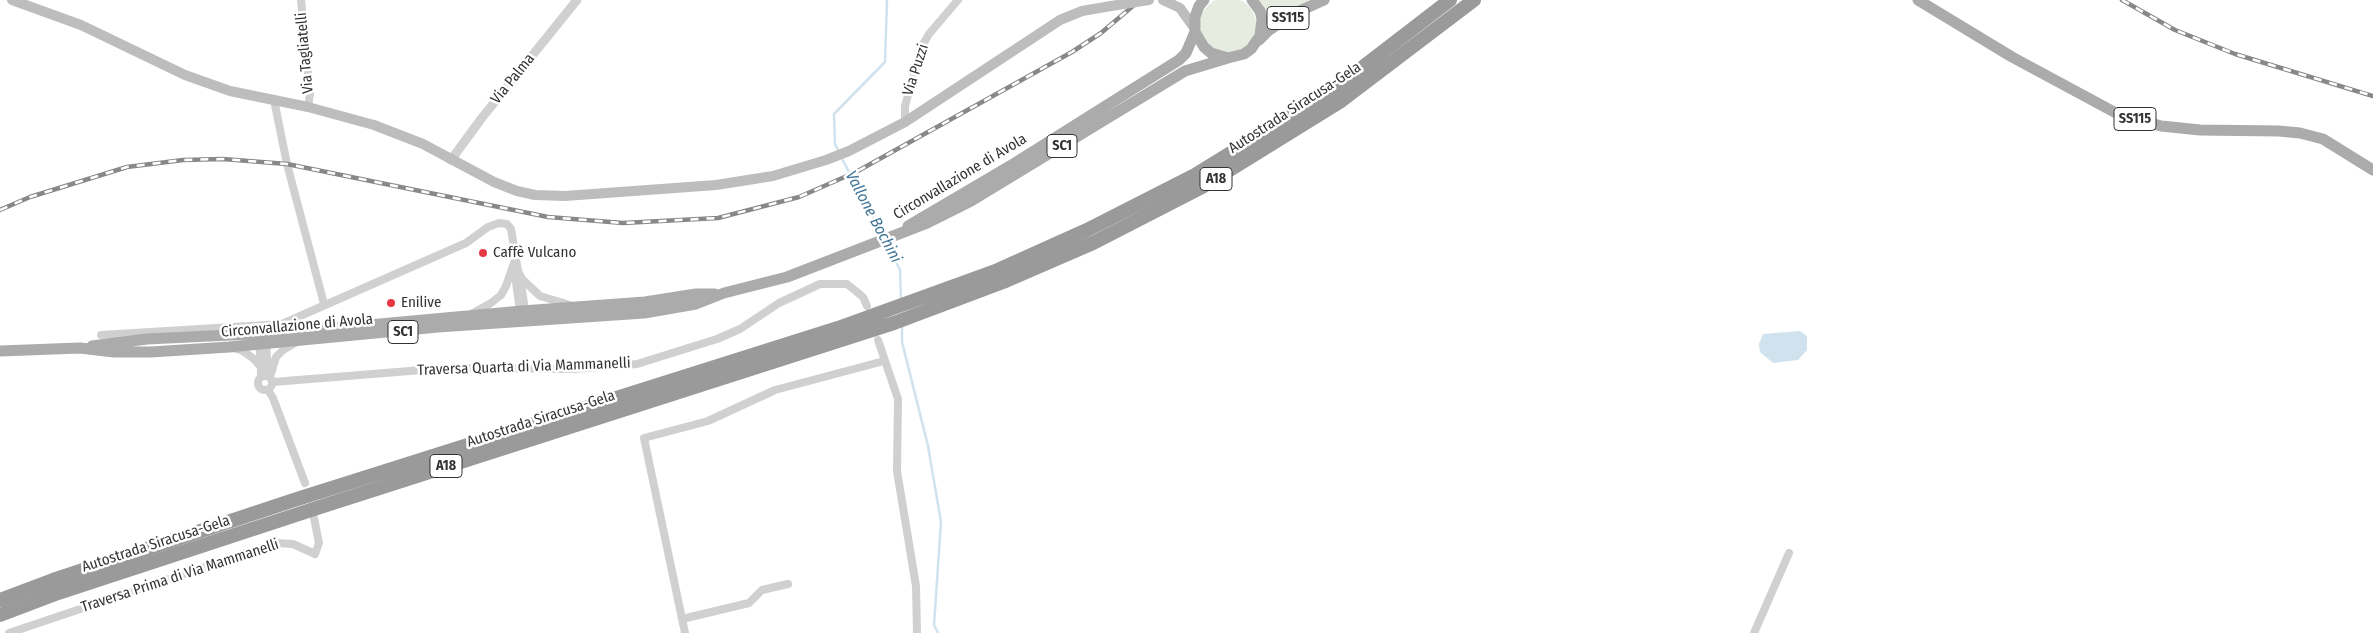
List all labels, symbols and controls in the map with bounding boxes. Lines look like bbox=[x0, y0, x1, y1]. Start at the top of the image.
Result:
road number: SS115 bbox=[1267, 7, 1309, 30]
street label: Via Tagliatelli bbox=[292, 12, 318, 94]
street label: Via Puzzi bbox=[899, 42, 933, 98]
street label: Via Palma bbox=[487, 50, 539, 108]
street label: Autostrada Siracusa-Gela bbox=[1225, 58, 1365, 158]
road number: SS115 bbox=[2114, 108, 2156, 130]
street label: Circonvallazione di Avola bbox=[890, 130, 1030, 224]
road number: SC1 bbox=[1047, 134, 1077, 158]
water label: Vallone Bochini bbox=[841, 168, 905, 266]
road number: A18 bbox=[1200, 168, 1232, 190]
place label: Caffè Vulcano bbox=[493, 244, 576, 262]
marker: Caffè Vulcano bbox=[477, 247, 489, 259]
place label: Enilive bbox=[401, 294, 441, 312]
marker: Enilive bbox=[385, 297, 397, 309]
street label: Circonvallazione di Avola bbox=[220, 310, 374, 342]
road number: SC1 bbox=[388, 321, 418, 344]
street label: Traversa Quarta di Via Mammanelli bbox=[417, 354, 631, 380]
street label: Autostrada Siracusa-Gela bbox=[465, 387, 617, 451]
road number: A18 bbox=[430, 454, 462, 478]
street label: Autostrada Siracusa-Gela bbox=[80, 512, 232, 576]
street label: Traversa Prima di Via Mammanelli bbox=[79, 536, 281, 616]

